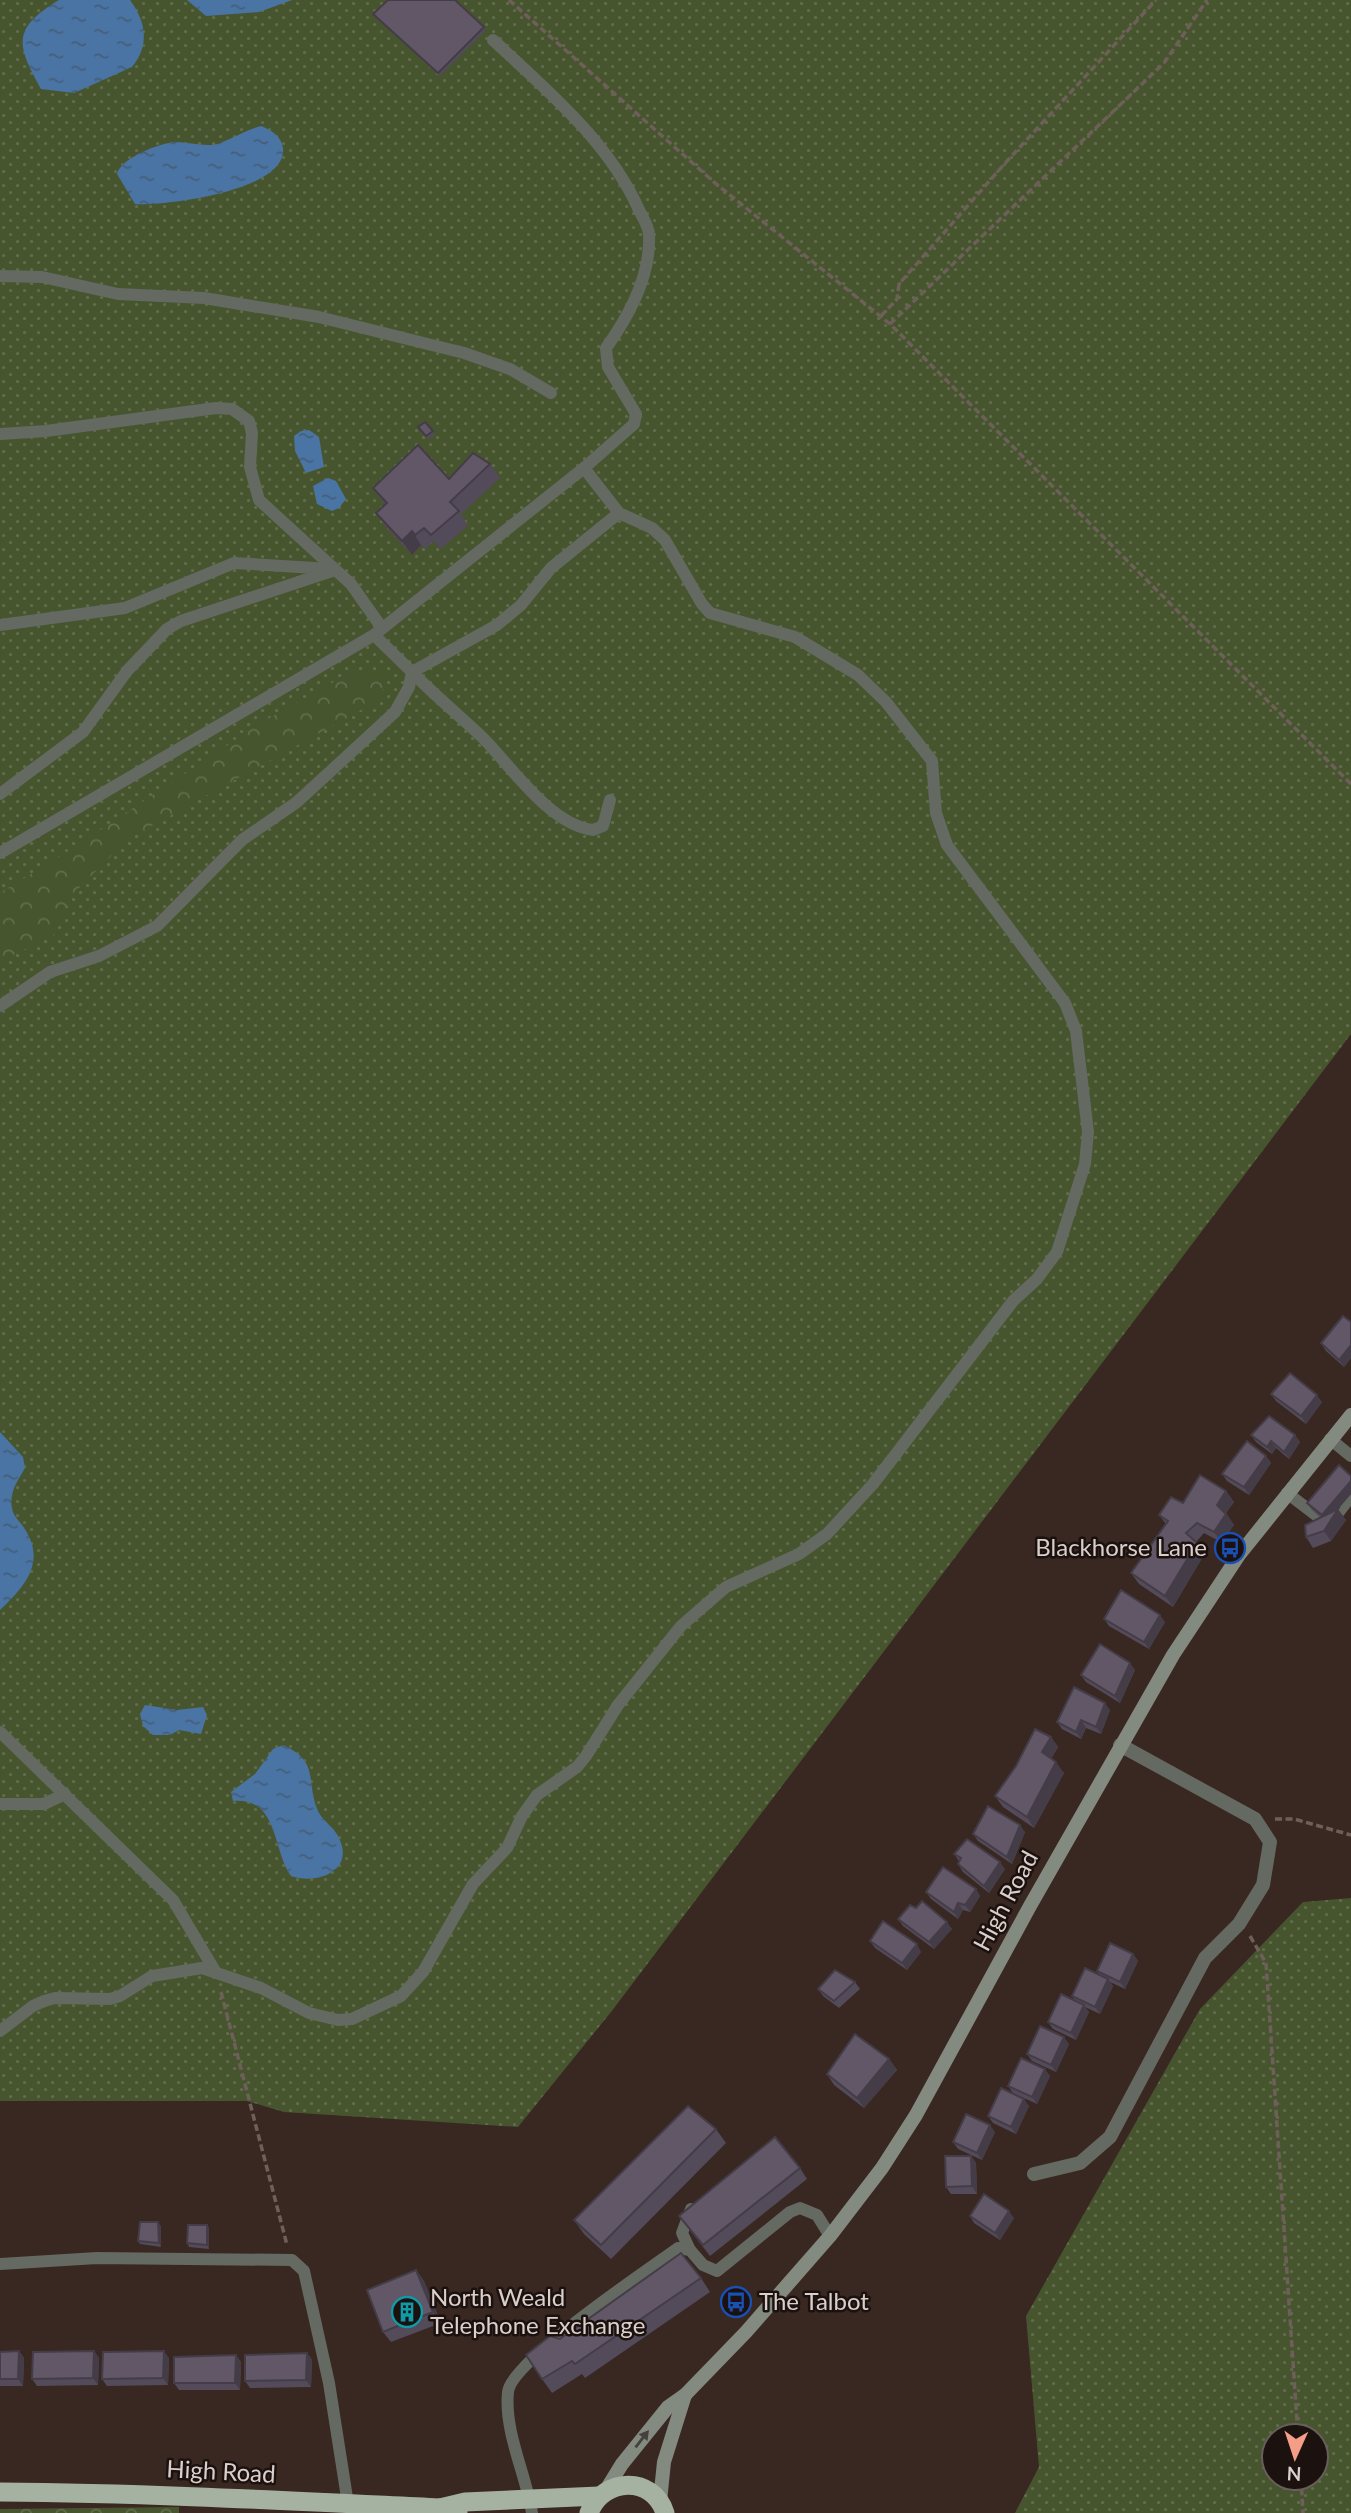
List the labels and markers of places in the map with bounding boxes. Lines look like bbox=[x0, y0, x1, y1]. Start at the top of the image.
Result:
bus stop icon: Blackhorse Lane bbox=[1213, 1531, 1247, 1565]
place label: Blackhorse Lane bbox=[1035, 1532, 1207, 1561]
place label: North Weald Telephone Exchange bbox=[430, 2282, 645, 2339]
bus stop icon: The Talbot bbox=[719, 2285, 753, 2319]
place label: The Talbot bbox=[759, 2286, 869, 2315]
building icon: North Weald Telephone Exchange bbox=[390, 2295, 424, 2329]

